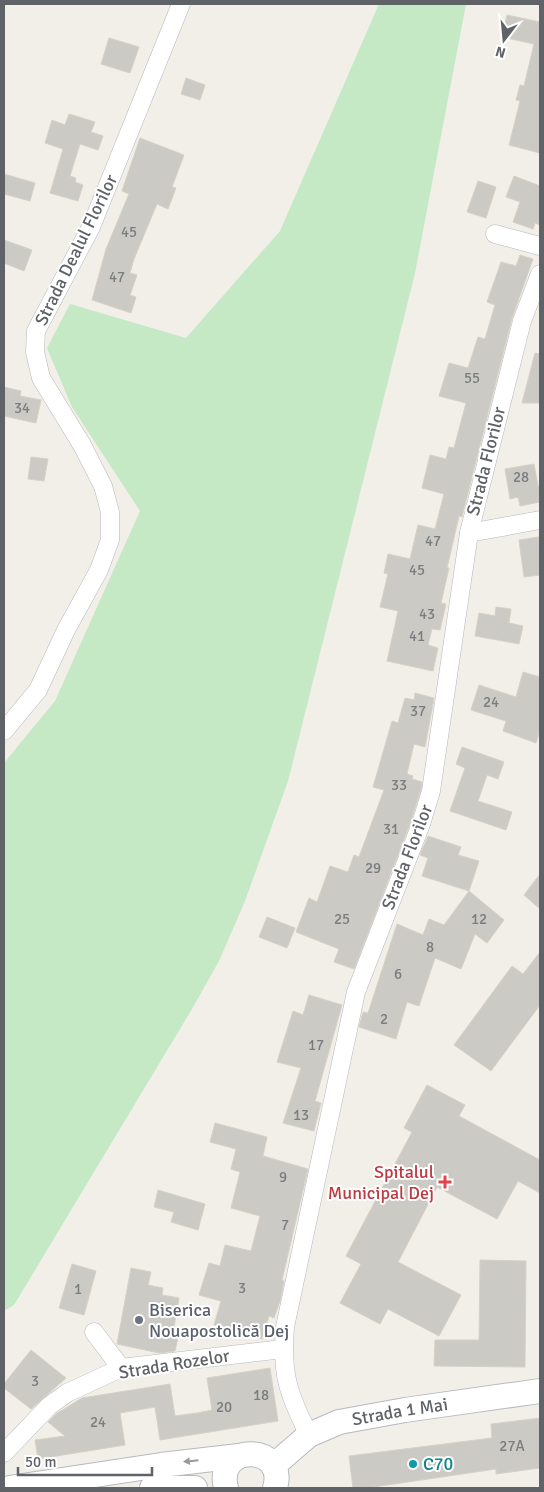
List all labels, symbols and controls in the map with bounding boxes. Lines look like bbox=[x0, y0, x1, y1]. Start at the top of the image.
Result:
north arrow bbox=[479, 15, 529, 65]
text: N bbox=[494, 43, 508, 62]
street label: Strada Dealul Florilor bbox=[30, 171, 122, 329]
house number: 45 bbox=[121, 223, 137, 241]
house number: 47 bbox=[109, 268, 125, 286]
house number: 55 bbox=[464, 369, 480, 387]
house number: 34 bbox=[14, 399, 30, 417]
street label: Strada Florilor bbox=[462, 404, 510, 518]
house number: 28 bbox=[513, 468, 529, 486]
house number: 47 bbox=[425, 532, 441, 550]
house number: 45 bbox=[409, 561, 425, 579]
house number: 43 bbox=[419, 605, 435, 623]
house number: 41 bbox=[409, 627, 425, 645]
house number: 24 bbox=[483, 693, 499, 711]
house number: 37 bbox=[410, 702, 426, 720]
house number: 33 bbox=[391, 776, 407, 794]
street label: Strada Florilor bbox=[377, 801, 437, 913]
house number: 31 bbox=[383, 820, 399, 838]
house number: 29 bbox=[365, 859, 381, 877]
house number: 25 bbox=[334, 910, 350, 928]
house number: 12 bbox=[471, 910, 487, 928]
house number: 8 bbox=[426, 938, 434, 956]
house number: 6 bbox=[394, 965, 402, 983]
house number: 2 bbox=[380, 1010, 388, 1028]
house number: 17 bbox=[308, 1036, 324, 1054]
house number: 13 bbox=[293, 1106, 309, 1124]
place label: Spitalul Municipal Dej bbox=[328, 1161, 434, 1204]
house number: 9 bbox=[279, 1168, 287, 1186]
marker: Spitalul Municipal Dej bbox=[438, 1175, 452, 1189]
house number: 7 bbox=[281, 1216, 289, 1234]
house number: 3 bbox=[238, 1279, 246, 1297]
house number: 1 bbox=[74, 1280, 82, 1298]
place label: Biserica Nouapostolică Dej bbox=[149, 1299, 289, 1342]
marker: Biserica Nouapostolică Dej bbox=[133, 1314, 145, 1326]
street label: Strada Rozelor bbox=[117, 1344, 231, 1384]
house number: 3 bbox=[31, 1372, 39, 1390]
house number: 18 bbox=[253, 1386, 269, 1404]
street label: Strada 1 Mai bbox=[350, 1393, 449, 1430]
house number: 20 bbox=[216, 1398, 232, 1416]
house number: 24 bbox=[90, 1413, 106, 1431]
house number: 27A bbox=[499, 1437, 525, 1455]
scale bar bbox=[18, 1444, 151, 1476]
text: 50 m bbox=[25, 1453, 56, 1471]
place label: C70 bbox=[423, 1453, 453, 1475]
one-way arrow bbox=[183, 1457, 199, 1465]
marker: C70 bbox=[407, 1458, 419, 1470]

